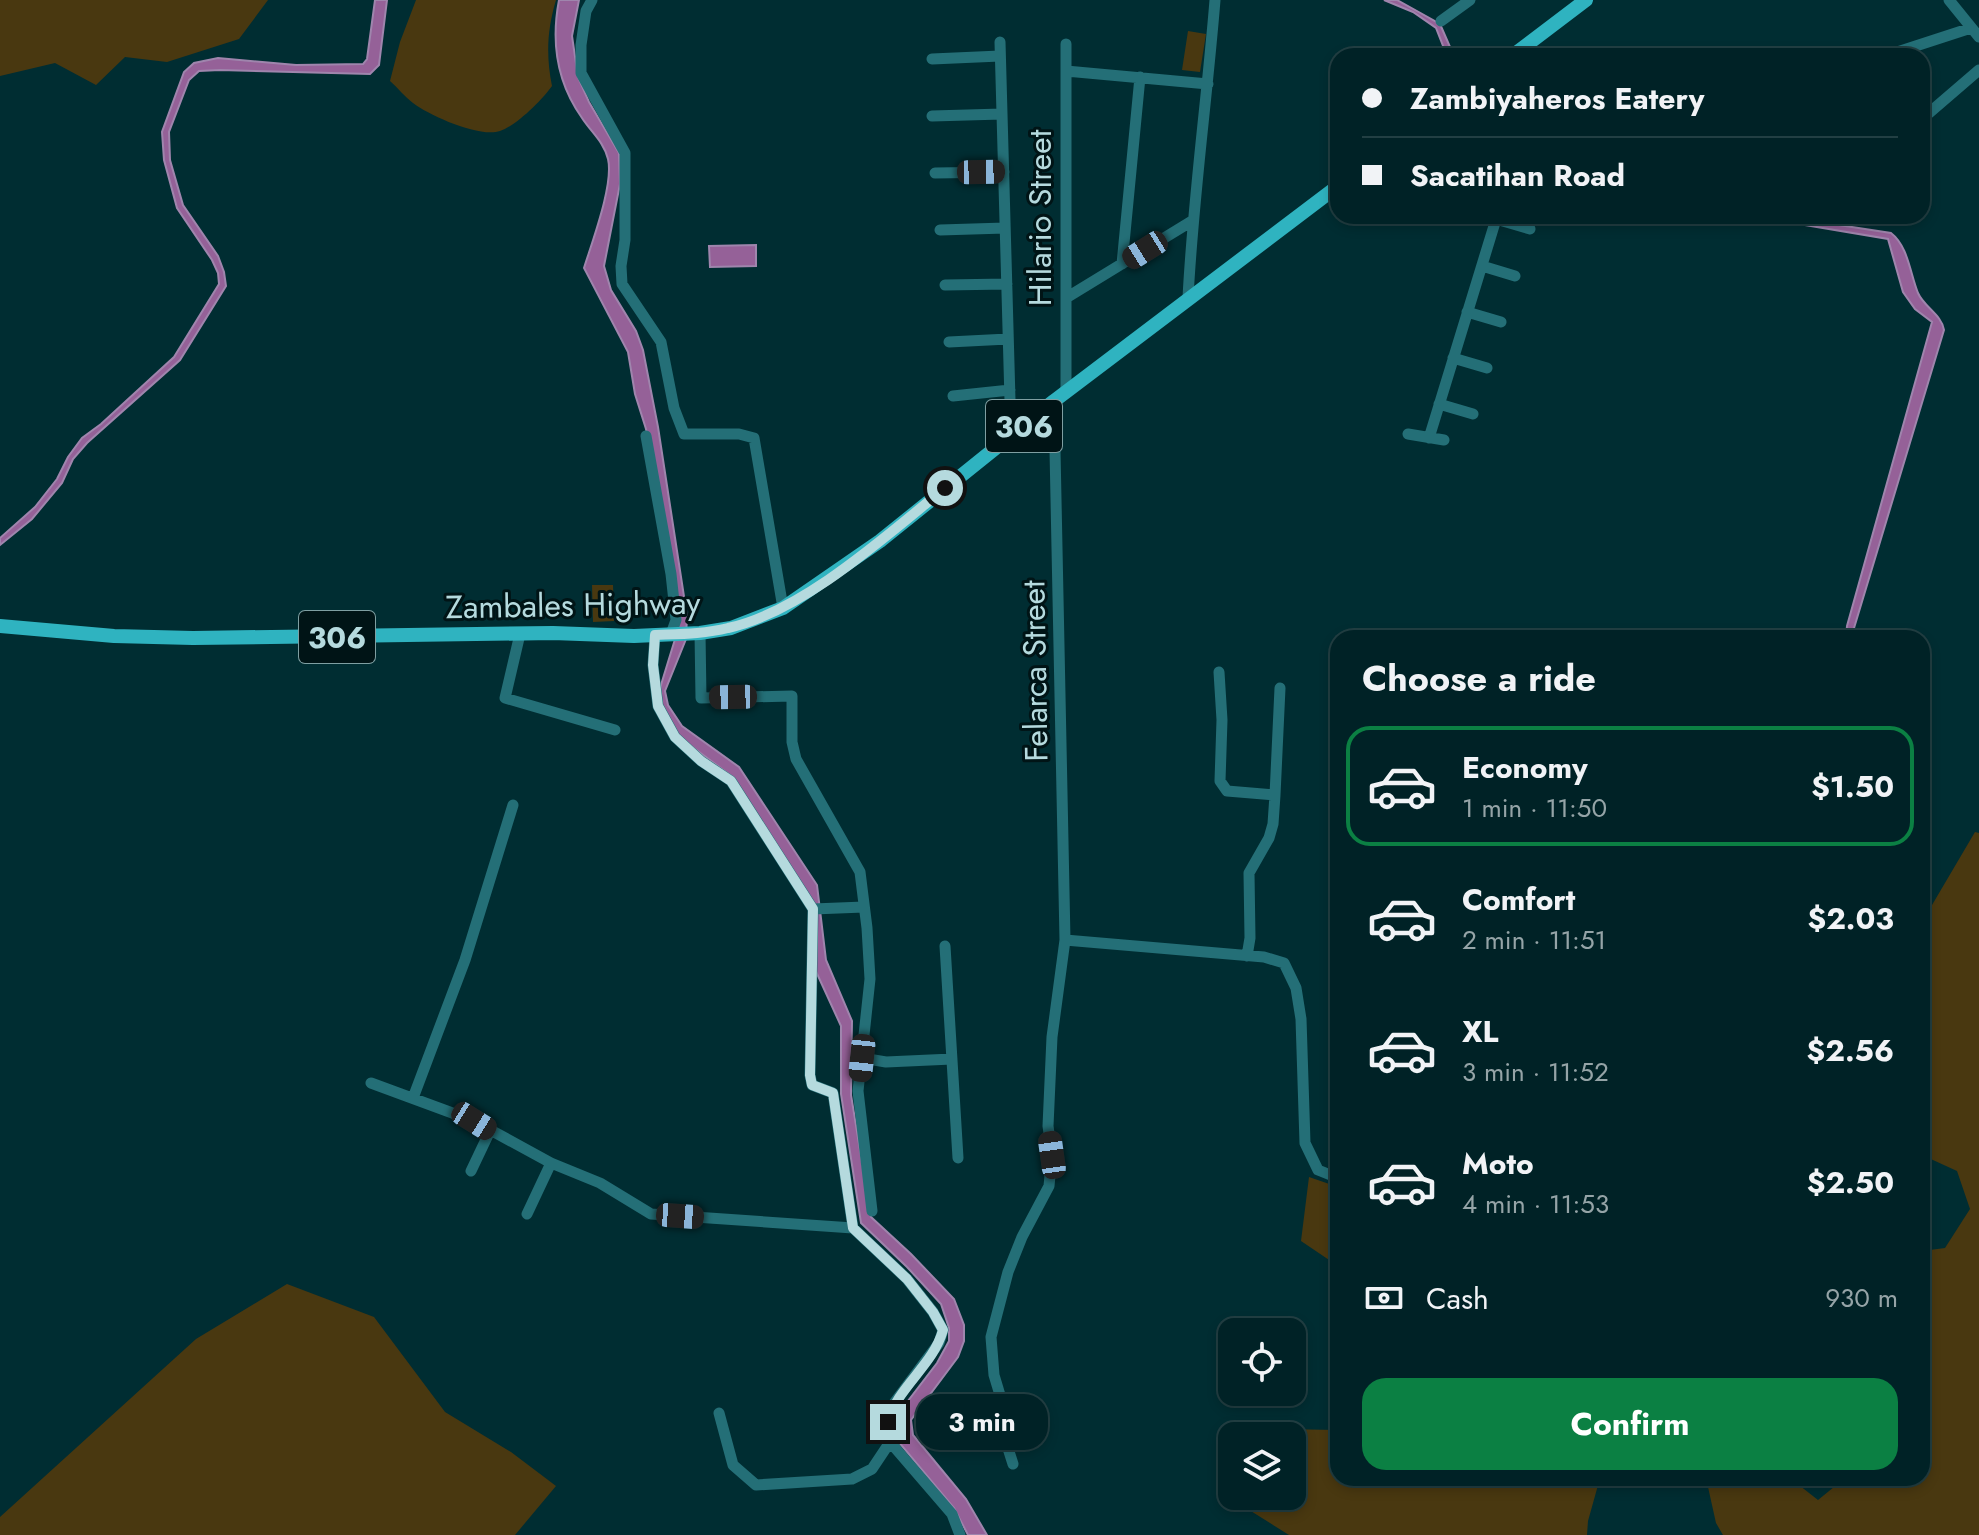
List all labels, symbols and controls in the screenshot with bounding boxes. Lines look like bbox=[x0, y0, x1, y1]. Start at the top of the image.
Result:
text: Zambiyaheros Eatery bbox=[1410, 77, 1704, 120]
street label: Hilario Street bbox=[1017, 129, 1063, 306]
text: Sacatihan Road bbox=[1410, 154, 1625, 197]
car bbox=[957, 160, 1005, 184]
car bbox=[1118, 227, 1172, 273]
road number: 306 bbox=[986, 400, 1062, 452]
route start bbox=[927, 470, 963, 506]
street label: Zambales Highway bbox=[445, 580, 702, 630]
street label: Felarca Street bbox=[1010, 580, 1060, 762]
road number: 306 bbox=[299, 611, 375, 663]
text: Choose a ride bbox=[1362, 652, 1596, 704]
car bbox=[709, 685, 757, 709]
text: Economy bbox=[1462, 746, 1588, 789]
icon: car bbox=[1366, 750, 1438, 822]
text: $1.50 bbox=[1811, 765, 1894, 808]
text: 1 min · 11:50 bbox=[1462, 789, 1607, 827]
text: Comfort bbox=[1462, 878, 1575, 921]
icon: car bbox=[1366, 882, 1438, 954]
text: $2.03 bbox=[1808, 897, 1894, 940]
text: 2 min · 11:51 bbox=[1462, 921, 1606, 959]
text: XL bbox=[1462, 1010, 1498, 1053]
icon: car bbox=[1366, 1014, 1438, 1086]
text: $2.56 bbox=[1807, 1029, 1894, 1072]
car bbox=[848, 1033, 876, 1083]
text: 3 min · 11:52 bbox=[1462, 1053, 1609, 1091]
car bbox=[447, 1098, 501, 1144]
car bbox=[1037, 1130, 1067, 1180]
text: Moto bbox=[1462, 1142, 1534, 1185]
icon: car bbox=[1366, 1146, 1438, 1218]
text: $2.50 bbox=[1807, 1161, 1894, 1204]
text: 4 min · 11:53 bbox=[1462, 1185, 1609, 1223]
car bbox=[655, 1202, 705, 1230]
icon: cash bbox=[1362, 1276, 1406, 1320]
text: Cash bbox=[1426, 1277, 1489, 1320]
text: 930 m bbox=[1825, 1279, 1898, 1317]
map controls bbox=[1218, 1318, 1306, 1510]
button: locate bbox=[1218, 1318, 1306, 1406]
button: Confirm bbox=[1362, 1378, 1898, 1470]
callout: 3 min bbox=[916, 1394, 1048, 1450]
text: 3 min bbox=[948, 1403, 1016, 1441]
route end bbox=[870, 1404, 906, 1440]
button: layers bbox=[1218, 1422, 1306, 1510]

